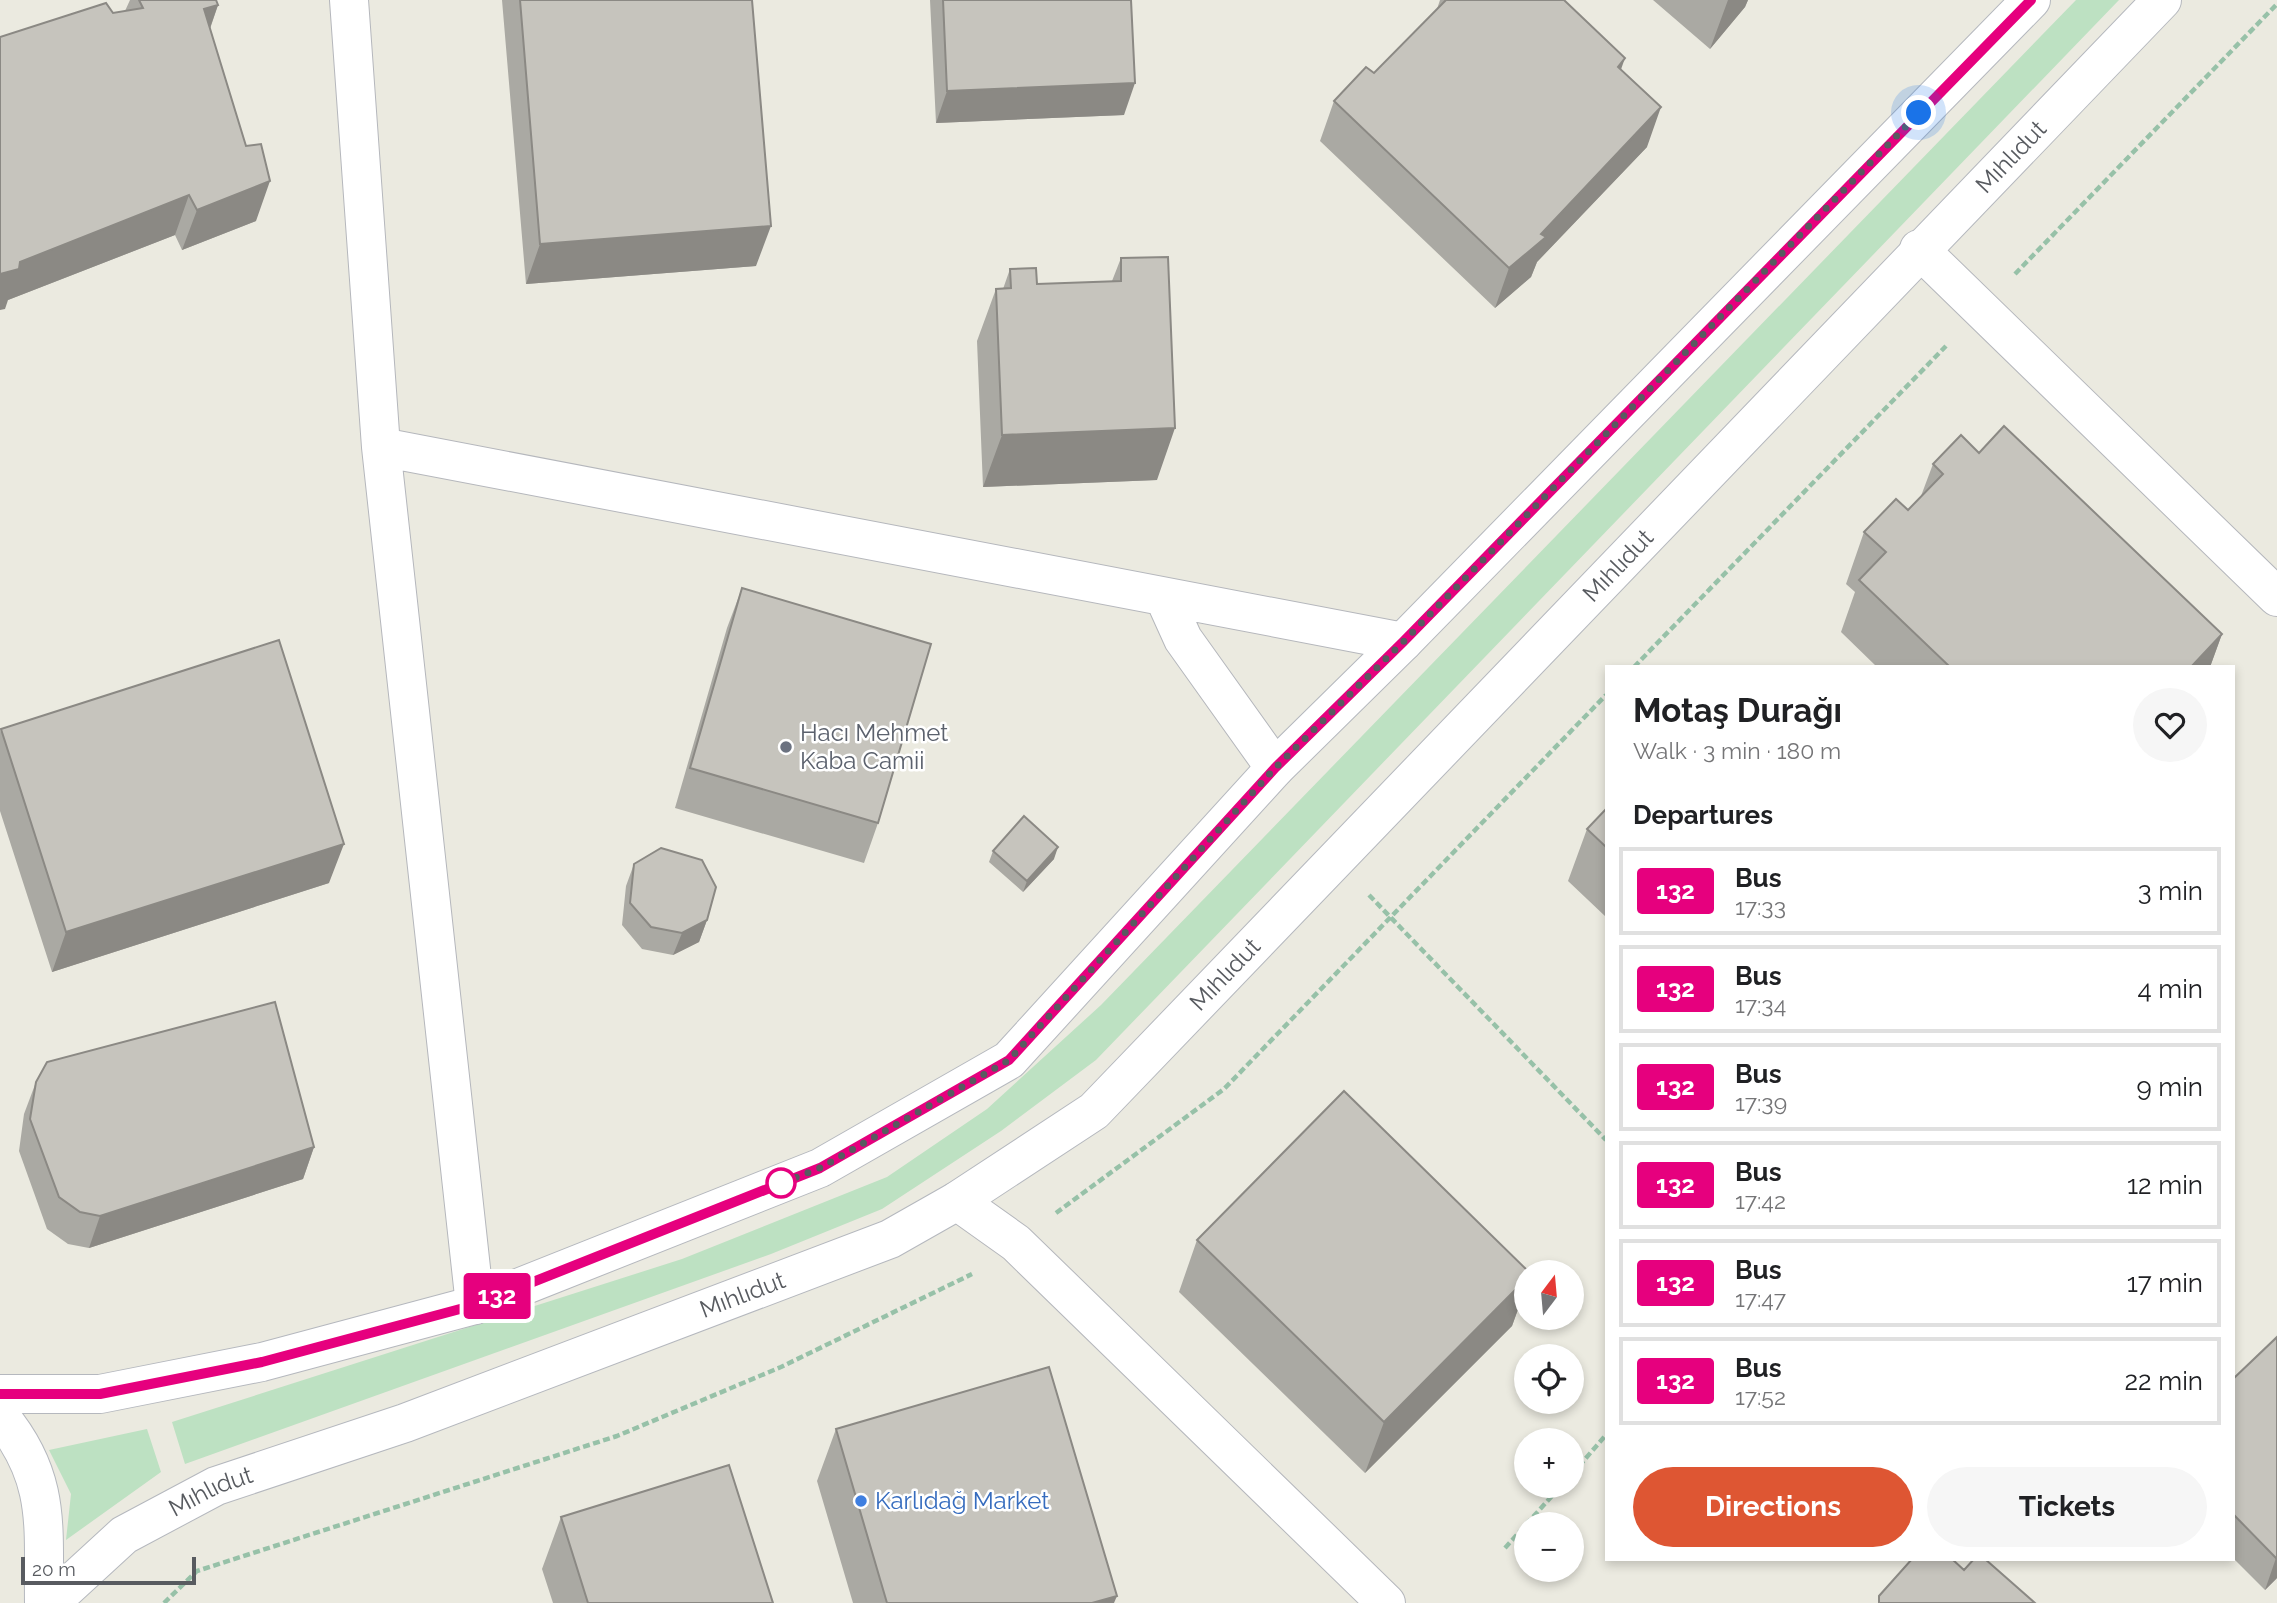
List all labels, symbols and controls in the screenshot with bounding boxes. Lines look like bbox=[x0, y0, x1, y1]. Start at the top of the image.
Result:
your location bbox=[1901, 95, 1936, 130]
street label: Mıhlıdut bbox=[1969, 114, 2052, 199]
street label: Mıhlıdut bbox=[1576, 523, 1659, 608]
button: heart bbox=[2133, 688, 2207, 762]
text: Motaş Durağı bbox=[1633, 691, 1842, 730]
place label: Hacı Mehmet Kaba Camii bbox=[800, 718, 948, 775]
text: Walk · 3 min · 180 m bbox=[1633, 737, 1841, 764]
marker: Hacı Mehmet Kaba Camii bbox=[778, 739, 794, 755]
text: Departures bbox=[1633, 800, 1773, 830]
text: Bus bbox=[1735, 863, 1782, 893]
text: 132 bbox=[1656, 876, 1695, 905]
text: 3 min bbox=[2138, 876, 2203, 906]
text: 17:33 bbox=[1735, 893, 1786, 920]
street label: Mıhlıdut bbox=[1183, 932, 1266, 1016]
text: Bus bbox=[1735, 961, 1782, 991]
text: 132 bbox=[1656, 974, 1695, 1003]
text: 4 min bbox=[2137, 974, 2203, 1004]
text: 17:34 bbox=[1735, 991, 1786, 1018]
text: Bus bbox=[1735, 1059, 1782, 1089]
text: 132 bbox=[1656, 1072, 1695, 1101]
text: 9 min bbox=[2136, 1072, 2203, 1102]
text: 17:39 bbox=[1735, 1089, 1787, 1116]
text: Bus bbox=[1735, 1157, 1782, 1187]
unlabelled marker bbox=[766, 1168, 796, 1198]
text: 132 bbox=[1656, 1170, 1695, 1199]
text: 12 min bbox=[2127, 1170, 2203, 1200]
text: 17:42 bbox=[1735, 1187, 1786, 1214]
text: Bus bbox=[1735, 1255, 1782, 1285]
north arrow bbox=[1514, 1260, 1584, 1330]
map controls bbox=[1514, 1260, 1584, 1582]
street label: Mıhlıdut bbox=[695, 1265, 789, 1324]
text: 132 bbox=[1656, 1268, 1695, 1297]
text: 17 min bbox=[2127, 1268, 2203, 1298]
line badge: 132 bbox=[457, 1273, 537, 1319]
text: 132 bbox=[478, 1281, 516, 1310]
text: 17:47 bbox=[1735, 1285, 1786, 1312]
button: locate bbox=[1514, 1344, 1584, 1414]
text: Bus bbox=[1735, 1353, 1782, 1383]
text: 132 bbox=[1656, 1366, 1695, 1395]
text: 22 min bbox=[2125, 1366, 2203, 1396]
text: 17:52 bbox=[1735, 1383, 1786, 1410]
button: + bbox=[1514, 1428, 1584, 1498]
street label: Mıhlıdut bbox=[164, 1460, 256, 1523]
button: Directions bbox=[1633, 1467, 1913, 1547]
button: Tickets bbox=[1927, 1467, 2207, 1547]
place label: Karlıdağ Market bbox=[875, 1486, 1049, 1515]
marker: Karlıdağ Market bbox=[853, 1493, 869, 1509]
button: − bbox=[1514, 1512, 1584, 1582]
scale bar bbox=[21, 1554, 196, 1586]
text: 20 m bbox=[32, 1558, 76, 1580]

